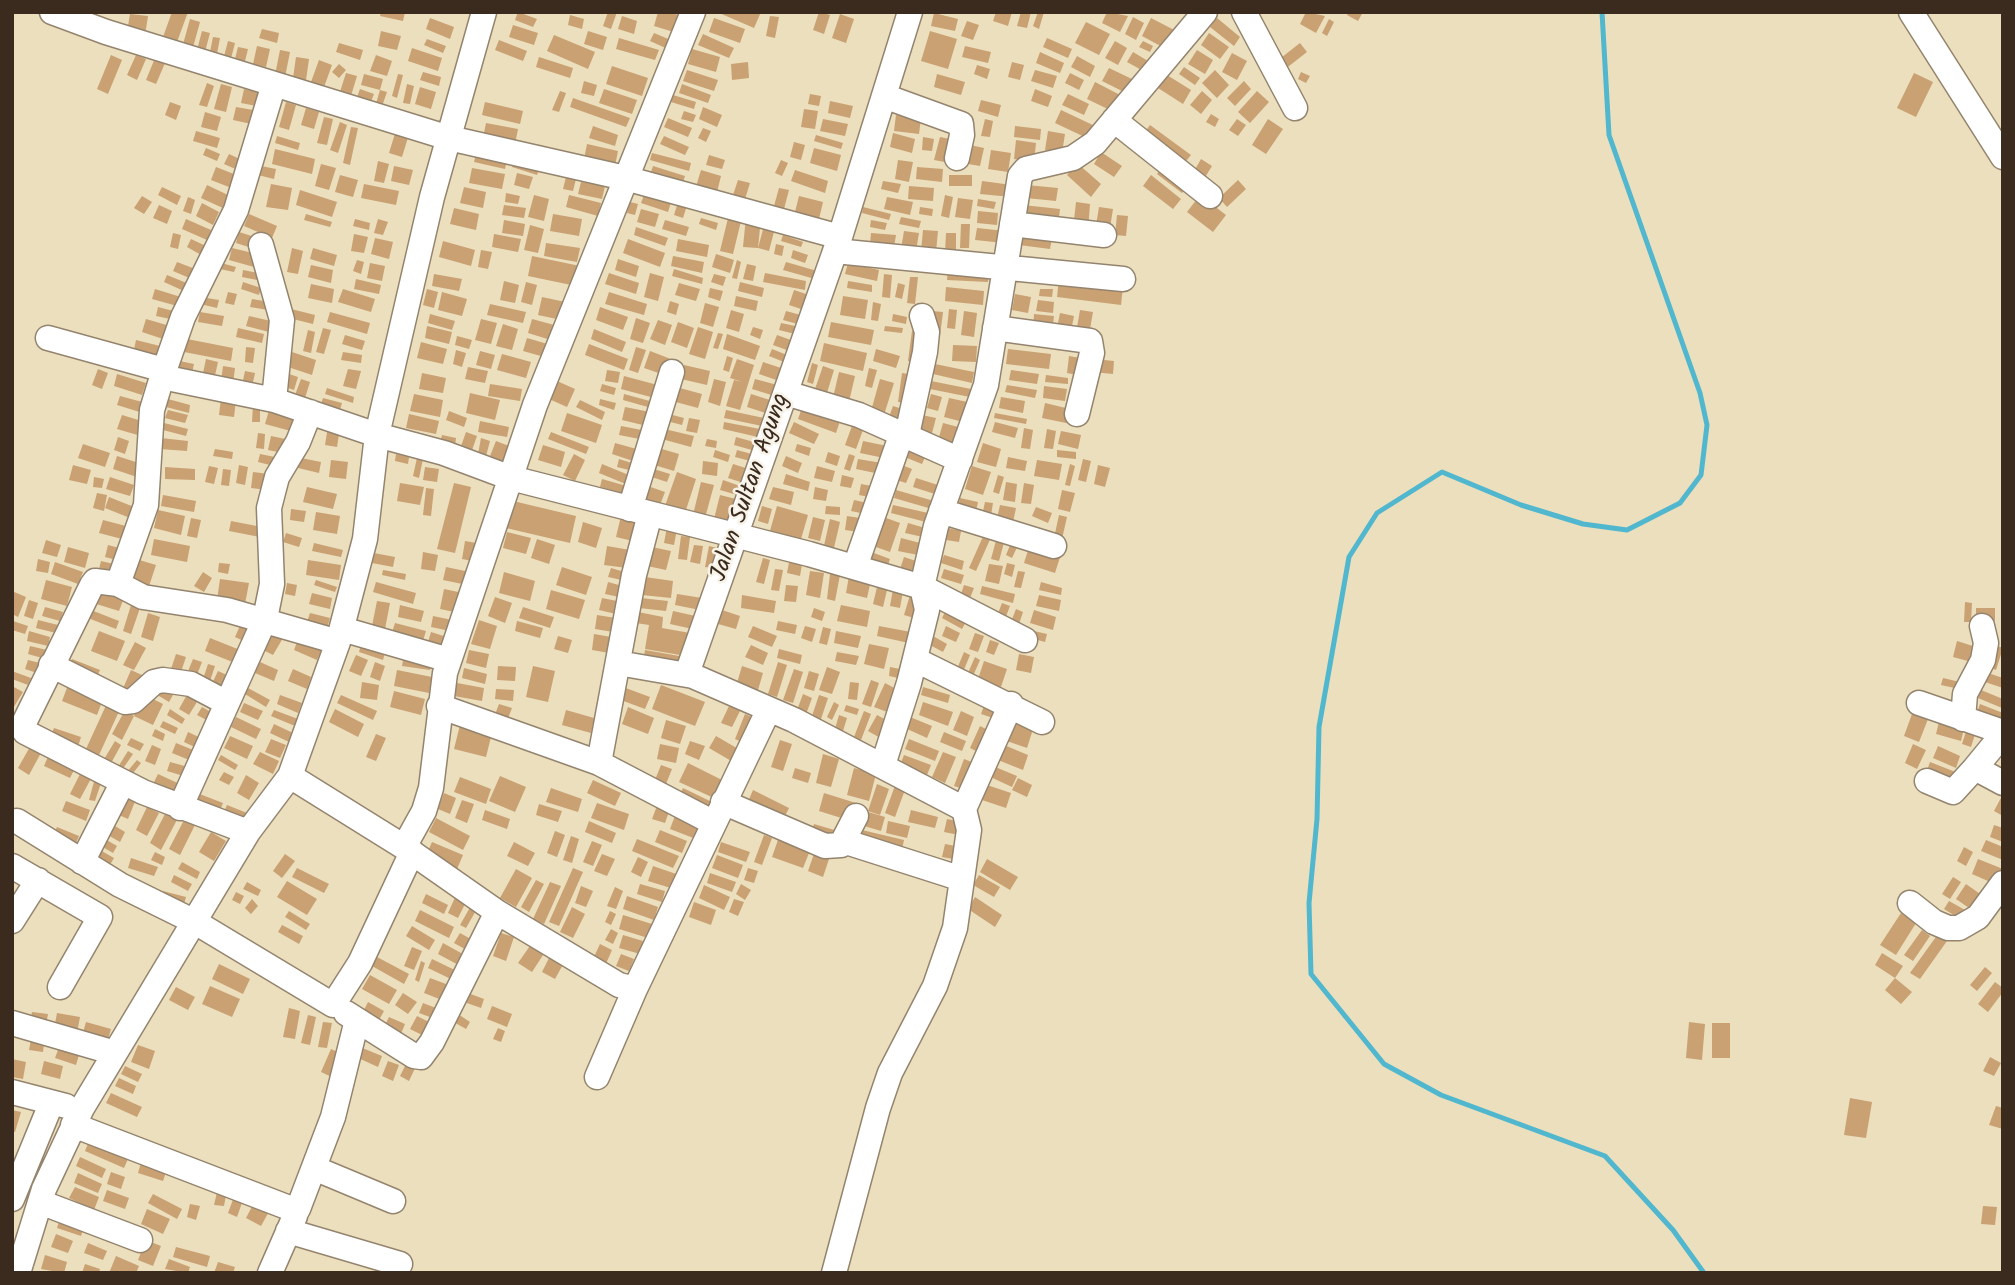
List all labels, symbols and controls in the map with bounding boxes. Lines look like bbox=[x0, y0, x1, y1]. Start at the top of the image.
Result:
street label: Jalan Sultan Agung bbox=[706, 390, 798, 586]

